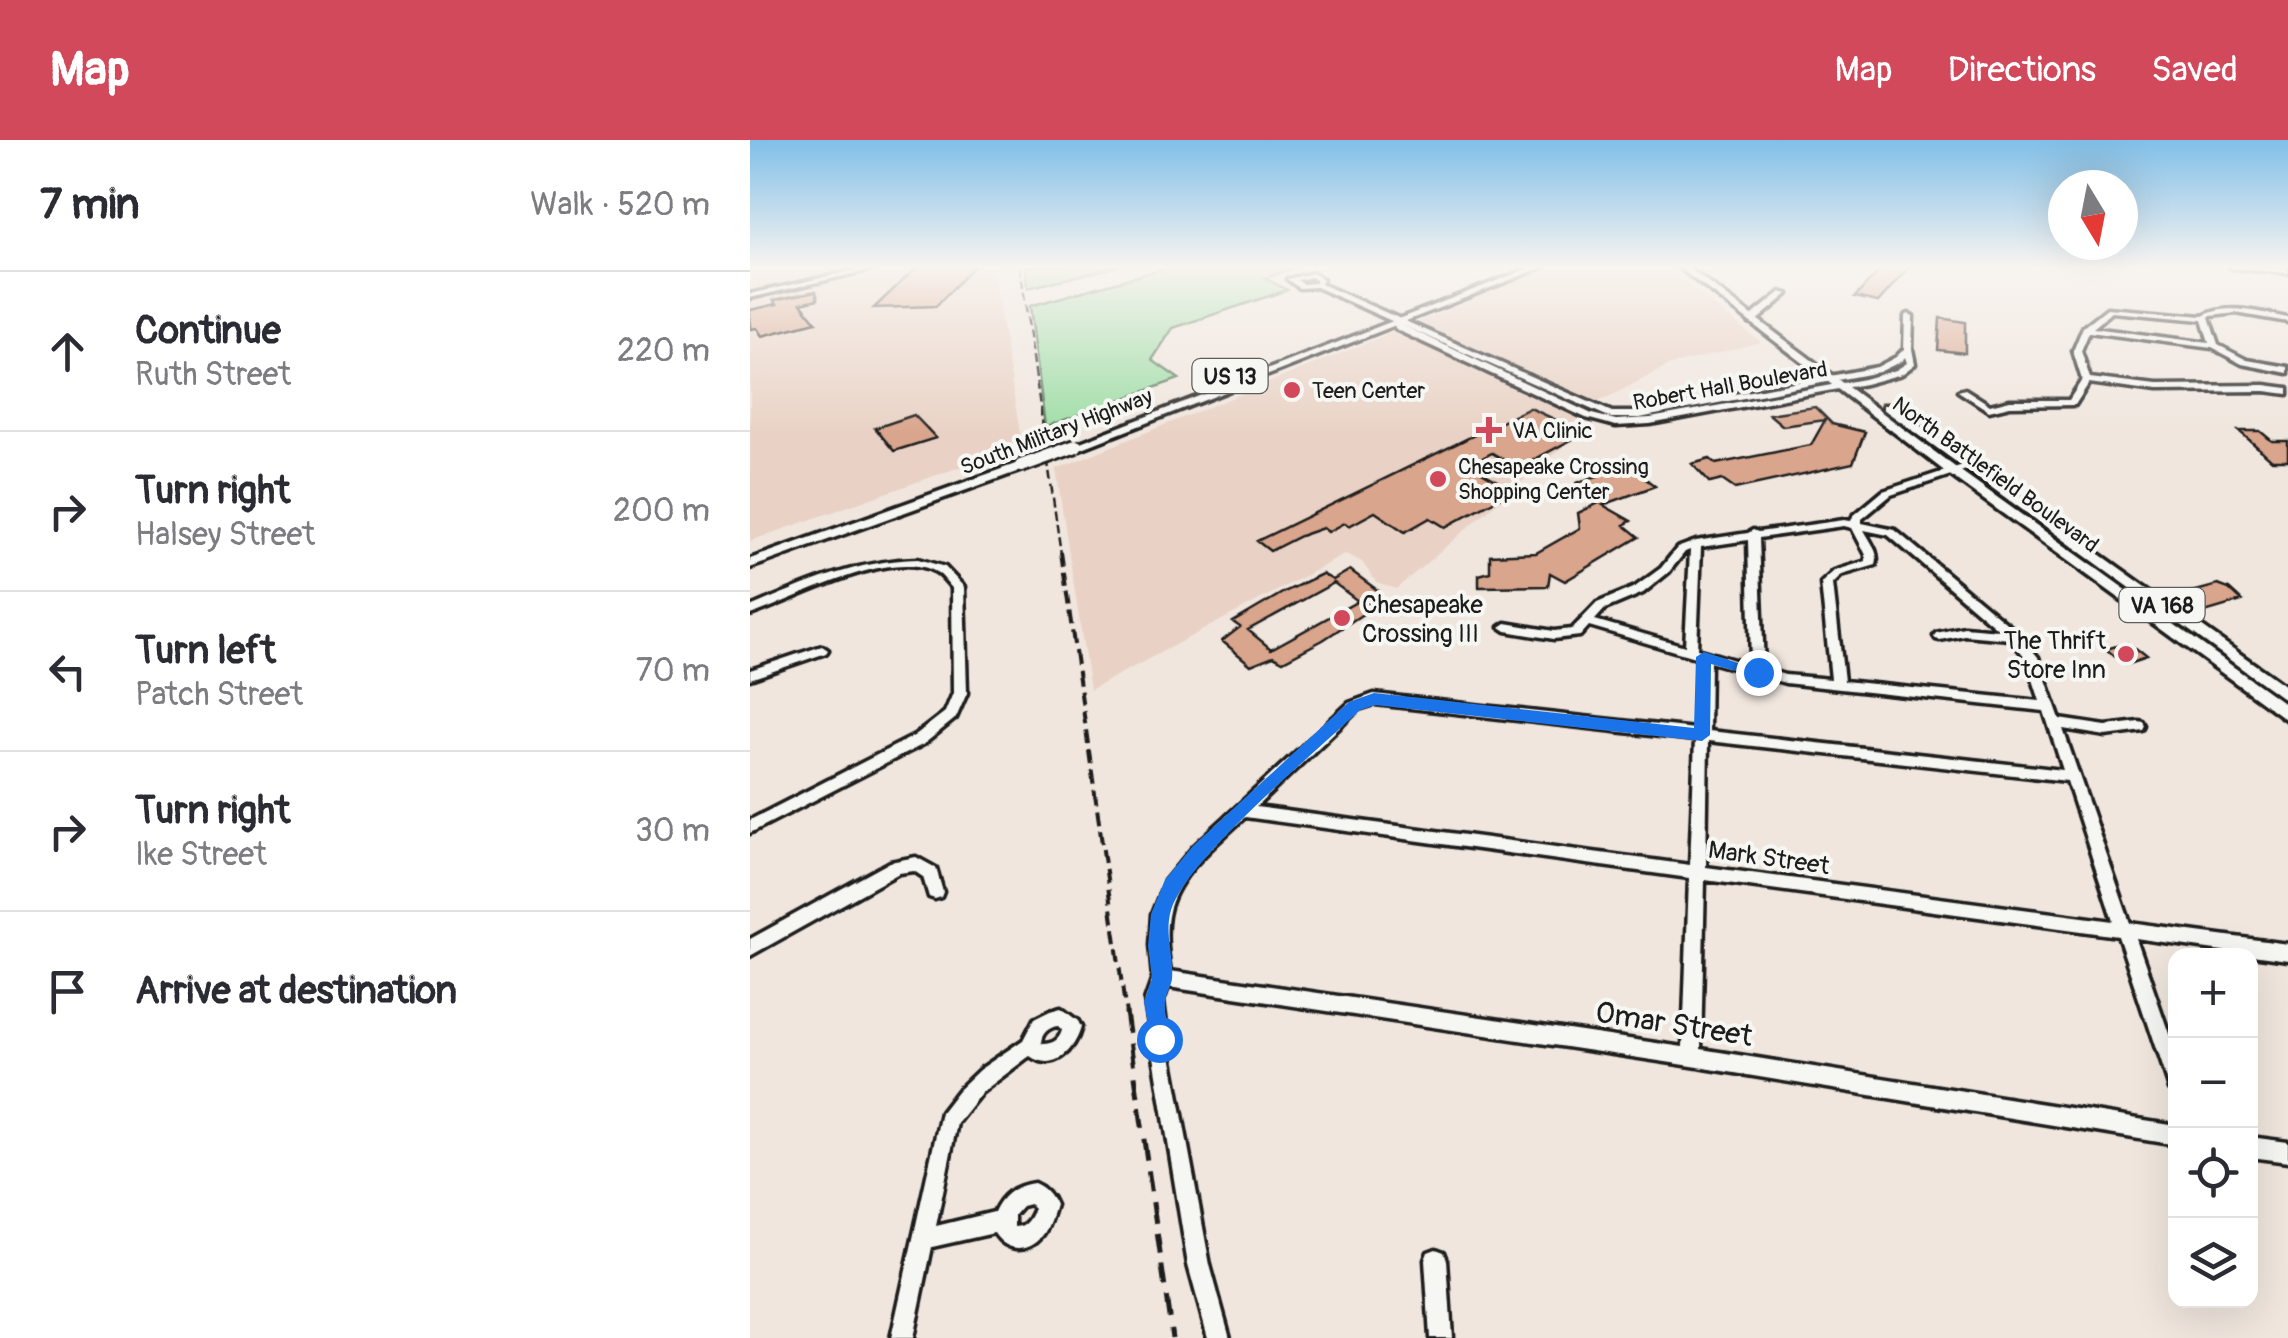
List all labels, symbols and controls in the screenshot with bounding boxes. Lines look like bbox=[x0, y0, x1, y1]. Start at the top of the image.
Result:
text: Map bbox=[50, 40, 130, 100]
text: Map bbox=[1835, 48, 1893, 92]
text: Directions bbox=[1948, 48, 2096, 92]
text: Saved bbox=[2151, 48, 2238, 92]
north arrow bbox=[2048, 170, 2138, 260]
text: 7 min bbox=[40, 179, 139, 231]
text: Walk · 520 m bbox=[530, 185, 710, 225]
text: Continue bbox=[135, 307, 281, 355]
icon: ahead bbox=[40, 324, 95, 379]
text: 220 m bbox=[617, 331, 710, 371]
text: Ruth Street bbox=[135, 355, 291, 395]
street label: Robert Hall Boulevard bbox=[1631, 355, 1830, 417]
road number: US 13 bbox=[1192, 359, 1268, 393]
place label: Teen Center bbox=[1312, 377, 1425, 405]
marker: Teen Center bbox=[1281, 379, 1303, 401]
street label: South Military Highway bbox=[956, 382, 1156, 481]
street label: North Battlefield Boulevard bbox=[1887, 390, 2104, 559]
marker: VA Clinic bbox=[1476, 417, 1502, 443]
place label: VA Clinic bbox=[1512, 417, 1593, 445]
place label: Chesapeake Crossing Shopping Center bbox=[1458, 453, 1649, 506]
text: Turn right bbox=[135, 467, 290, 515]
marker: Chesapeake Crossing Shopping Center bbox=[1427, 468, 1449, 490]
icon: right bbox=[40, 484, 95, 539]
text: 200 m bbox=[613, 491, 710, 531]
text: Halsey Street bbox=[135, 515, 315, 555]
road number: VA 168 bbox=[2120, 588, 2204, 622]
place label: Chesapeake Crossing III bbox=[1362, 590, 1483, 650]
marker: Chesapeake Crossing III bbox=[1331, 607, 1353, 629]
place label: The Thrift Store Inn bbox=[2003, 626, 2107, 686]
text: Turn left bbox=[135, 627, 276, 675]
marker: The Thrift Store Inn bbox=[2115, 643, 2137, 665]
icon: left bbox=[40, 644, 95, 699]
route end bbox=[1736, 650, 1782, 696]
text: 70 m bbox=[636, 651, 710, 691]
text: Patch Street bbox=[135, 675, 303, 715]
text: Turn right bbox=[135, 787, 290, 835]
icon: right bbox=[40, 804, 95, 859]
text: 30 m bbox=[635, 811, 710, 851]
text: Ike Street bbox=[135, 835, 267, 875]
street label: Mark Street bbox=[1706, 835, 1832, 882]
map controls bbox=[2168, 948, 2258, 1308]
button: + bbox=[2168, 948, 2258, 1038]
icon: arrive bbox=[40, 964, 95, 1019]
text: Arrive at destination bbox=[135, 967, 457, 1015]
street label: Omar Street bbox=[1593, 994, 1756, 1055]
route start bbox=[1137, 1017, 1183, 1063]
button: − bbox=[2168, 1038, 2258, 1128]
button: locate bbox=[2168, 1128, 2258, 1218]
button: layers bbox=[2168, 1218, 2258, 1308]

